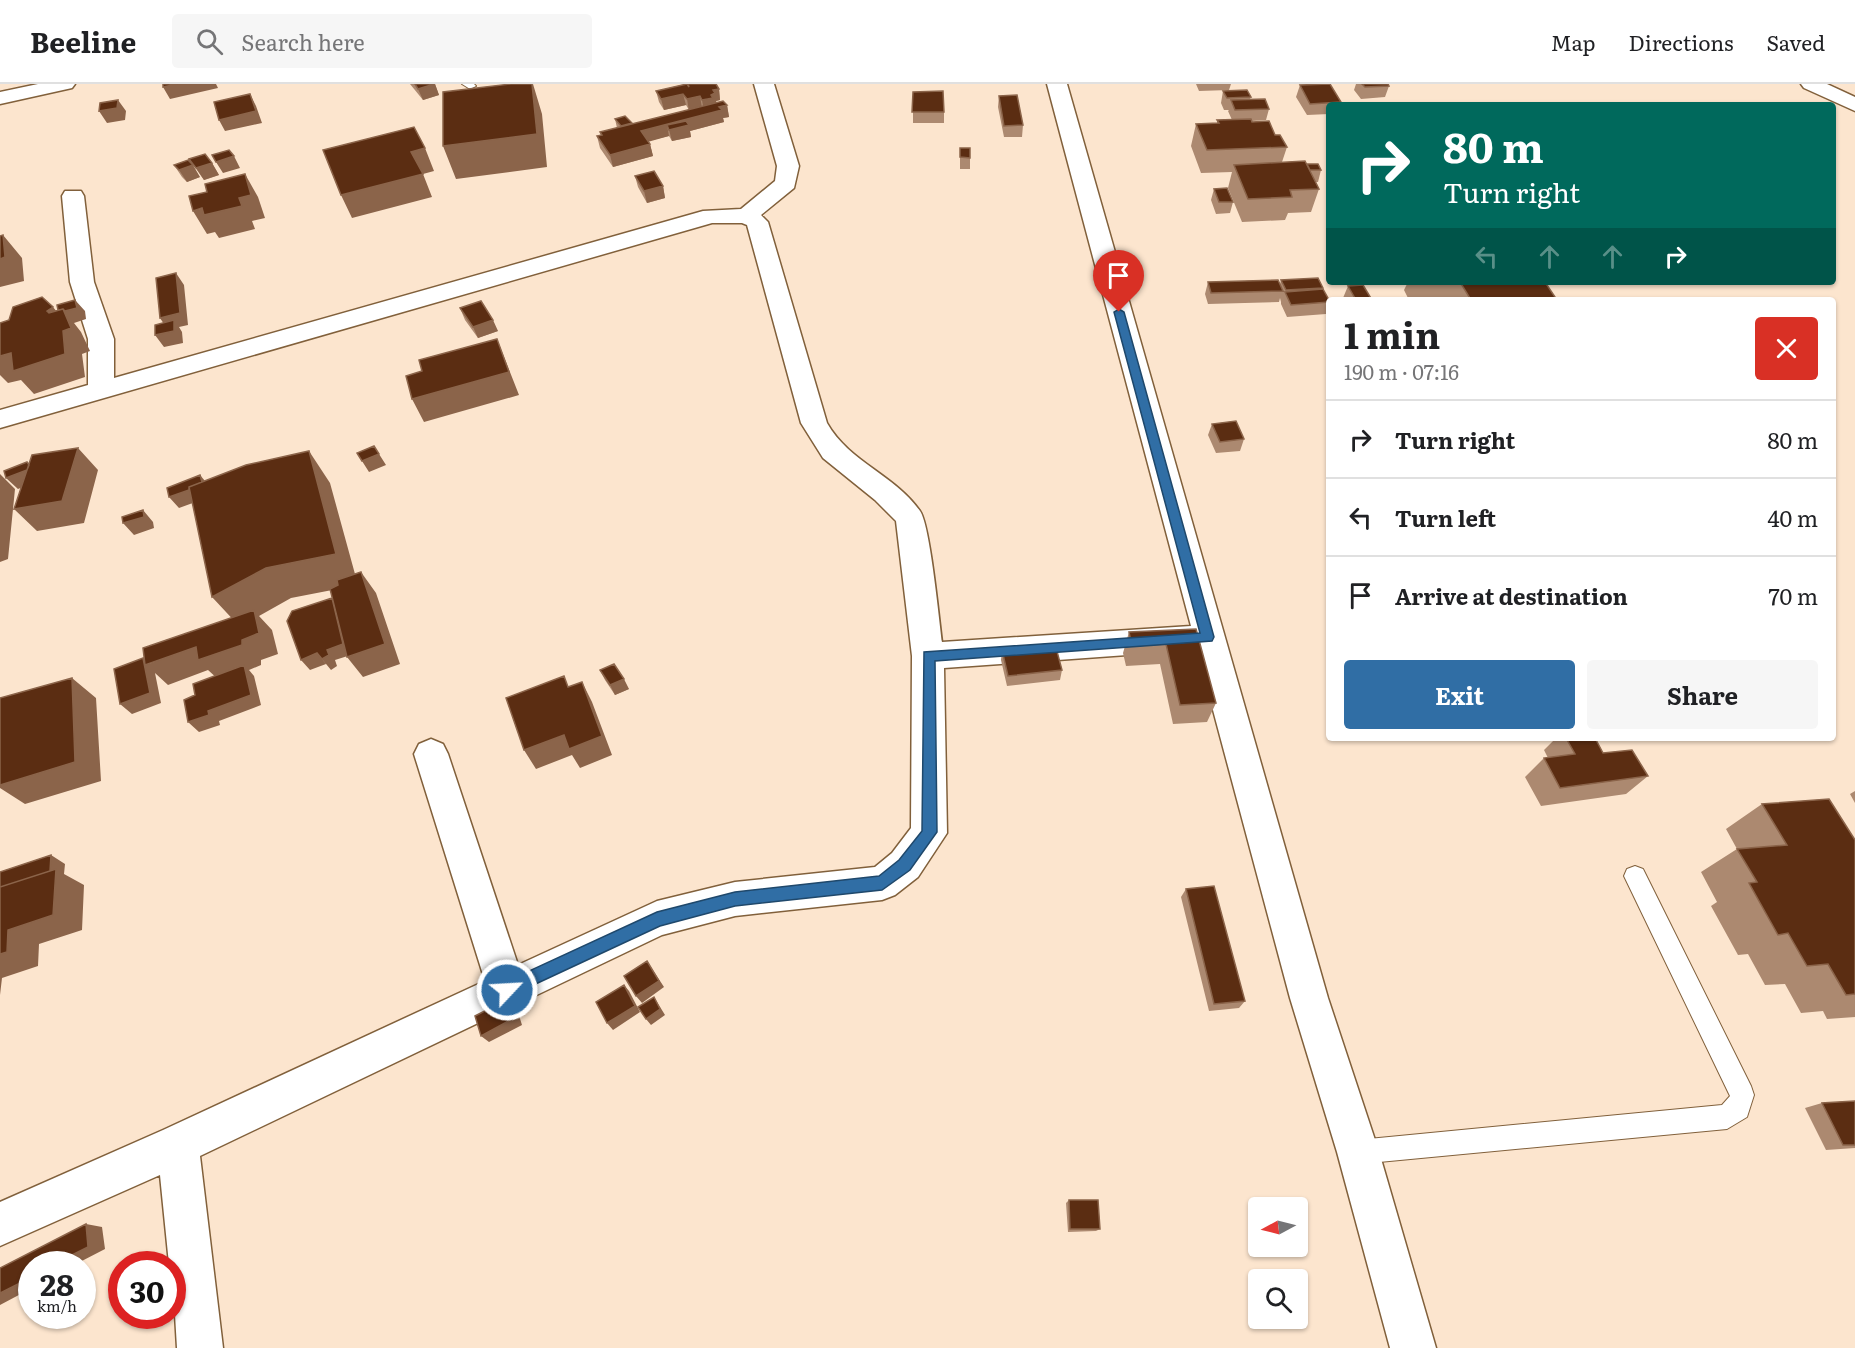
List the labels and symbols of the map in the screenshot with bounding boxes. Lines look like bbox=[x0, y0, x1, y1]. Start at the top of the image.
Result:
pin bbox=[1093, 250, 1144, 312]
position arrow bbox=[475, 958, 539, 1022]
north arrow bbox=[1248, 1197, 1308, 1257]
speed limit sign: 30 bbox=[108, 1251, 186, 1329]

